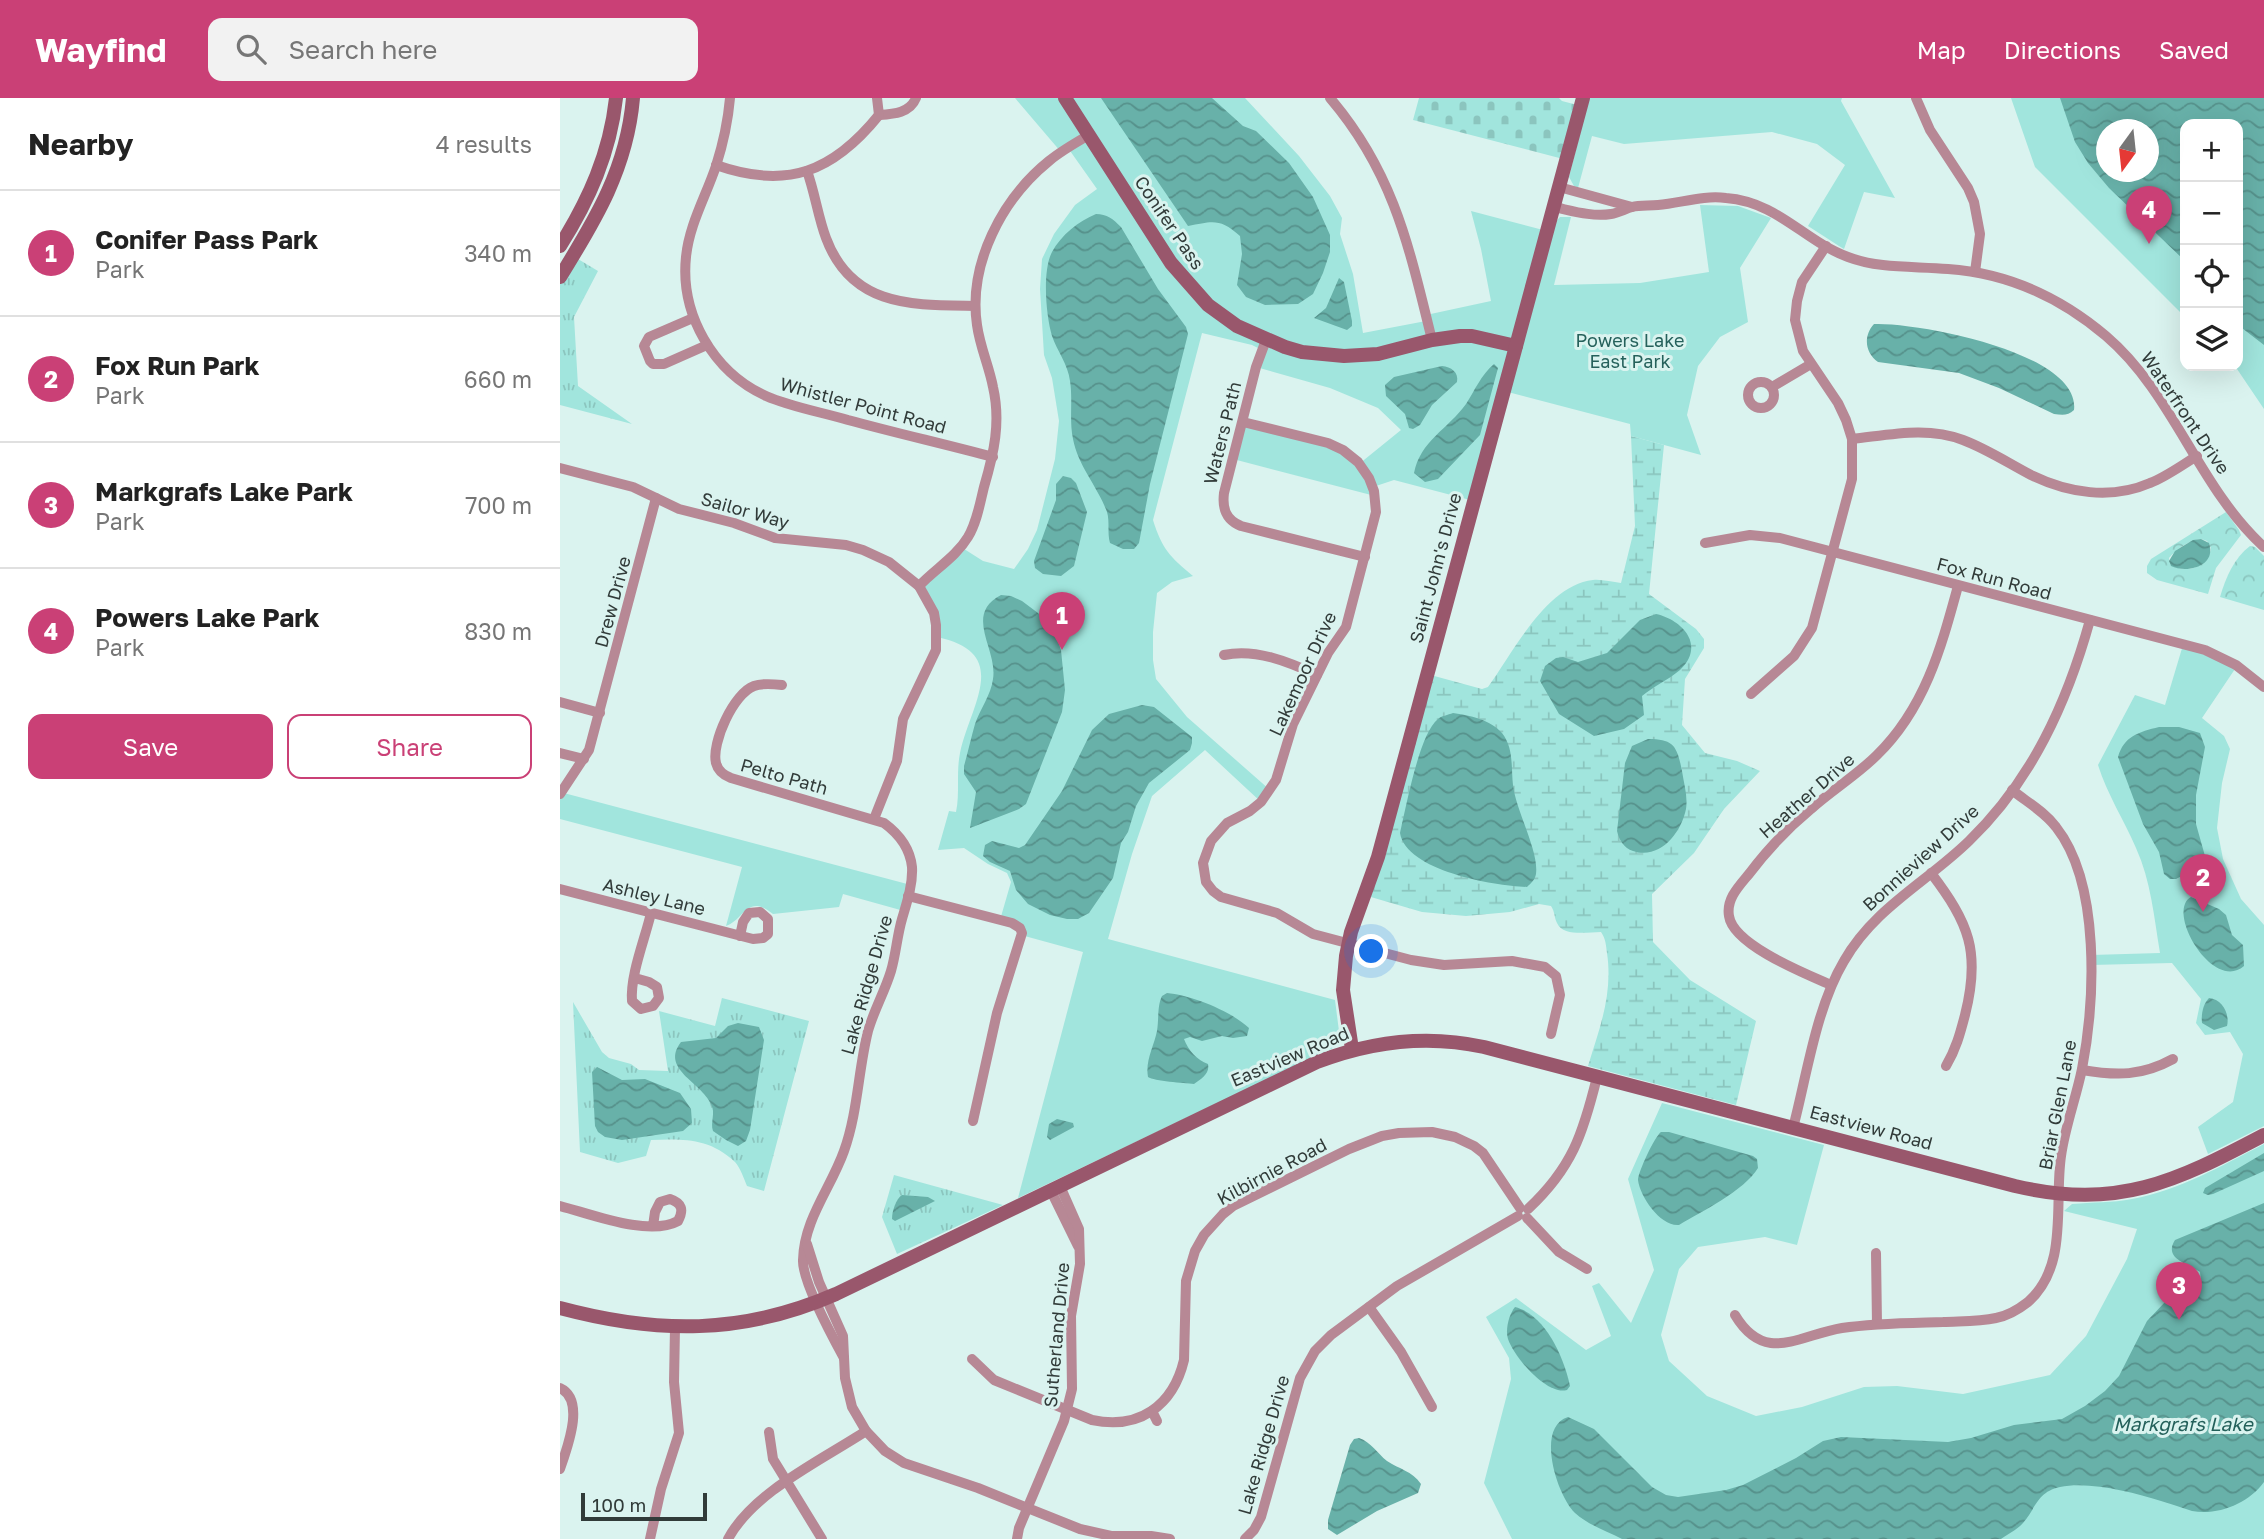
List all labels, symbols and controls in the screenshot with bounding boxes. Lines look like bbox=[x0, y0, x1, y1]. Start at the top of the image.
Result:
search box bbox=[208, 18, 698, 81]
text: Wayfind bbox=[35, 30, 166, 69]
icon: search bbox=[232, 30, 270, 68]
text: Search here bbox=[288, 34, 437, 65]
text: Map bbox=[1917, 35, 1966, 64]
text: Directions bbox=[2004, 35, 2121, 64]
text: Saved bbox=[2159, 35, 2229, 64]
north arrow bbox=[2096, 119, 2159, 182]
map controls bbox=[2180, 119, 2243, 371]
button: + bbox=[2180, 119, 2243, 182]
text: Nearby bbox=[28, 126, 133, 162]
text: 4 results bbox=[436, 130, 532, 158]
street label: Conifer Pass bbox=[1130, 171, 1209, 273]
button: − bbox=[2180, 182, 2243, 245]
pin: 4 bbox=[2126, 186, 2172, 244]
text: Conifer Pass Park bbox=[95, 224, 318, 255]
text: 1 bbox=[45, 239, 57, 267]
text: 340 m bbox=[464, 239, 532, 267]
button: locate bbox=[2180, 245, 2243, 308]
text: Park bbox=[95, 255, 145, 283]
button: layers bbox=[2180, 308, 2243, 371]
park label: Powers Lake East Park bbox=[1576, 329, 1685, 372]
street label: Waterfront Drive bbox=[2137, 347, 2235, 478]
text: Fox Run Park bbox=[95, 350, 260, 381]
text: 2 bbox=[44, 365, 58, 393]
text: 660 m bbox=[464, 365, 532, 393]
street label: Whistler Point Road bbox=[778, 372, 949, 438]
street label: Waters Path bbox=[1199, 379, 1245, 486]
text: Park bbox=[95, 381, 145, 409]
text: Markgrafs Lake Park bbox=[95, 476, 353, 507]
street label: Sailor Way bbox=[699, 487, 792, 533]
street label: Saint John's Drive bbox=[1404, 490, 1466, 645]
text: 3 bbox=[44, 491, 58, 519]
text: 700 m bbox=[465, 491, 532, 519]
text: Park bbox=[95, 507, 145, 535]
street label: Fox Run Road bbox=[1935, 552, 2054, 604]
street label: Drew Drive bbox=[589, 554, 635, 650]
pin: 1 bbox=[1039, 592, 1085, 650]
text: Powers Lake Park bbox=[95, 602, 320, 633]
street label: Lakemoor Drive bbox=[1264, 608, 1340, 739]
text: 4 bbox=[44, 617, 58, 645]
text: 830 m bbox=[464, 617, 532, 645]
text: Park bbox=[95, 633, 145, 661]
button: Save bbox=[28, 714, 273, 779]
button: Share bbox=[287, 714, 532, 779]
street label: Heather Drive bbox=[1754, 748, 1858, 843]
street label: Pelto Path bbox=[738, 753, 830, 799]
street label: Bonnieview Drive bbox=[1858, 799, 1983, 915]
pin: 2 bbox=[2180, 854, 2226, 912]
street label: Ashley Lane bbox=[601, 873, 708, 919]
street label: Lake Ridge Drive bbox=[836, 912, 896, 1057]
your location bbox=[1354, 934, 1388, 968]
street label: Eastview Road bbox=[1227, 1021, 1352, 1091]
street label: Briar Glen Lane bbox=[2034, 1038, 2080, 1172]
street label: Eastview Road bbox=[1807, 1100, 1935, 1154]
street label: Kilbirnie Road bbox=[1213, 1133, 1330, 1209]
street label: Sutherland Drive bbox=[1039, 1262, 1073, 1408]
pin: 3 bbox=[2156, 1262, 2202, 1320]
street label: Lake Ridge Drive bbox=[1233, 1372, 1293, 1517]
water label: Markgrafs Lake bbox=[2113, 1412, 2255, 1435]
scale bar bbox=[581, 1490, 707, 1522]
text: 100 m bbox=[592, 1493, 646, 1516]

